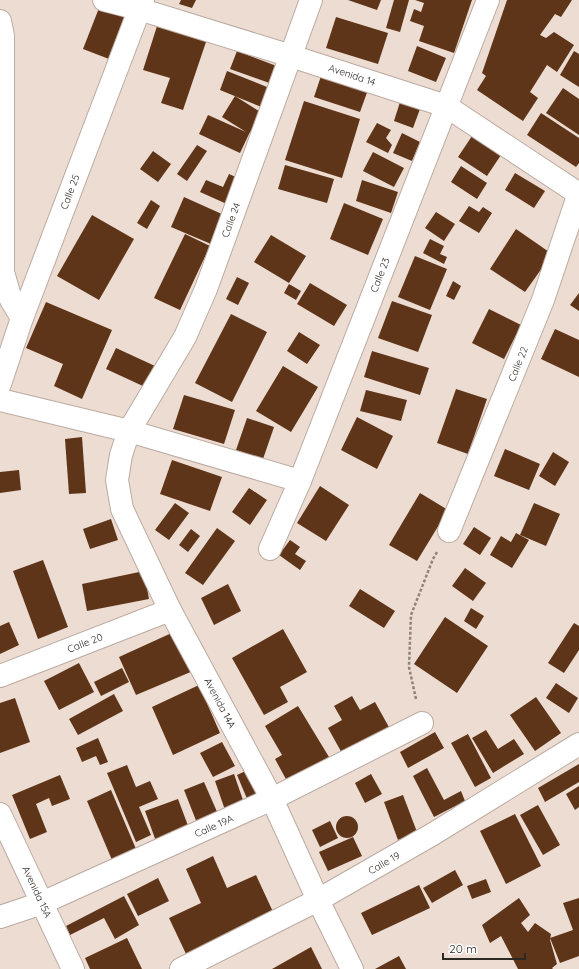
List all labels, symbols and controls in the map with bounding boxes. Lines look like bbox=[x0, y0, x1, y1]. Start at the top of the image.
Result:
street label: Avenida 14 bbox=[327, 61, 377, 89]
street label: Calle 25 bbox=[57, 173, 83, 211]
street label: Calle 24 bbox=[219, 201, 243, 239]
street label: Calle 23 bbox=[367, 256, 393, 294]
street label: Calle 22 bbox=[505, 344, 531, 383]
street label: Calle 20 bbox=[65, 630, 105, 656]
street label: Avenida 14A bbox=[201, 676, 239, 731]
street label: Calle 19A bbox=[193, 811, 236, 840]
street label: Calle 19 bbox=[366, 848, 403, 877]
street label: Avenida 15A bbox=[19, 864, 55, 920]
scale bar bbox=[443, 935, 525, 961]
text: 20 m bbox=[449, 941, 477, 956]

